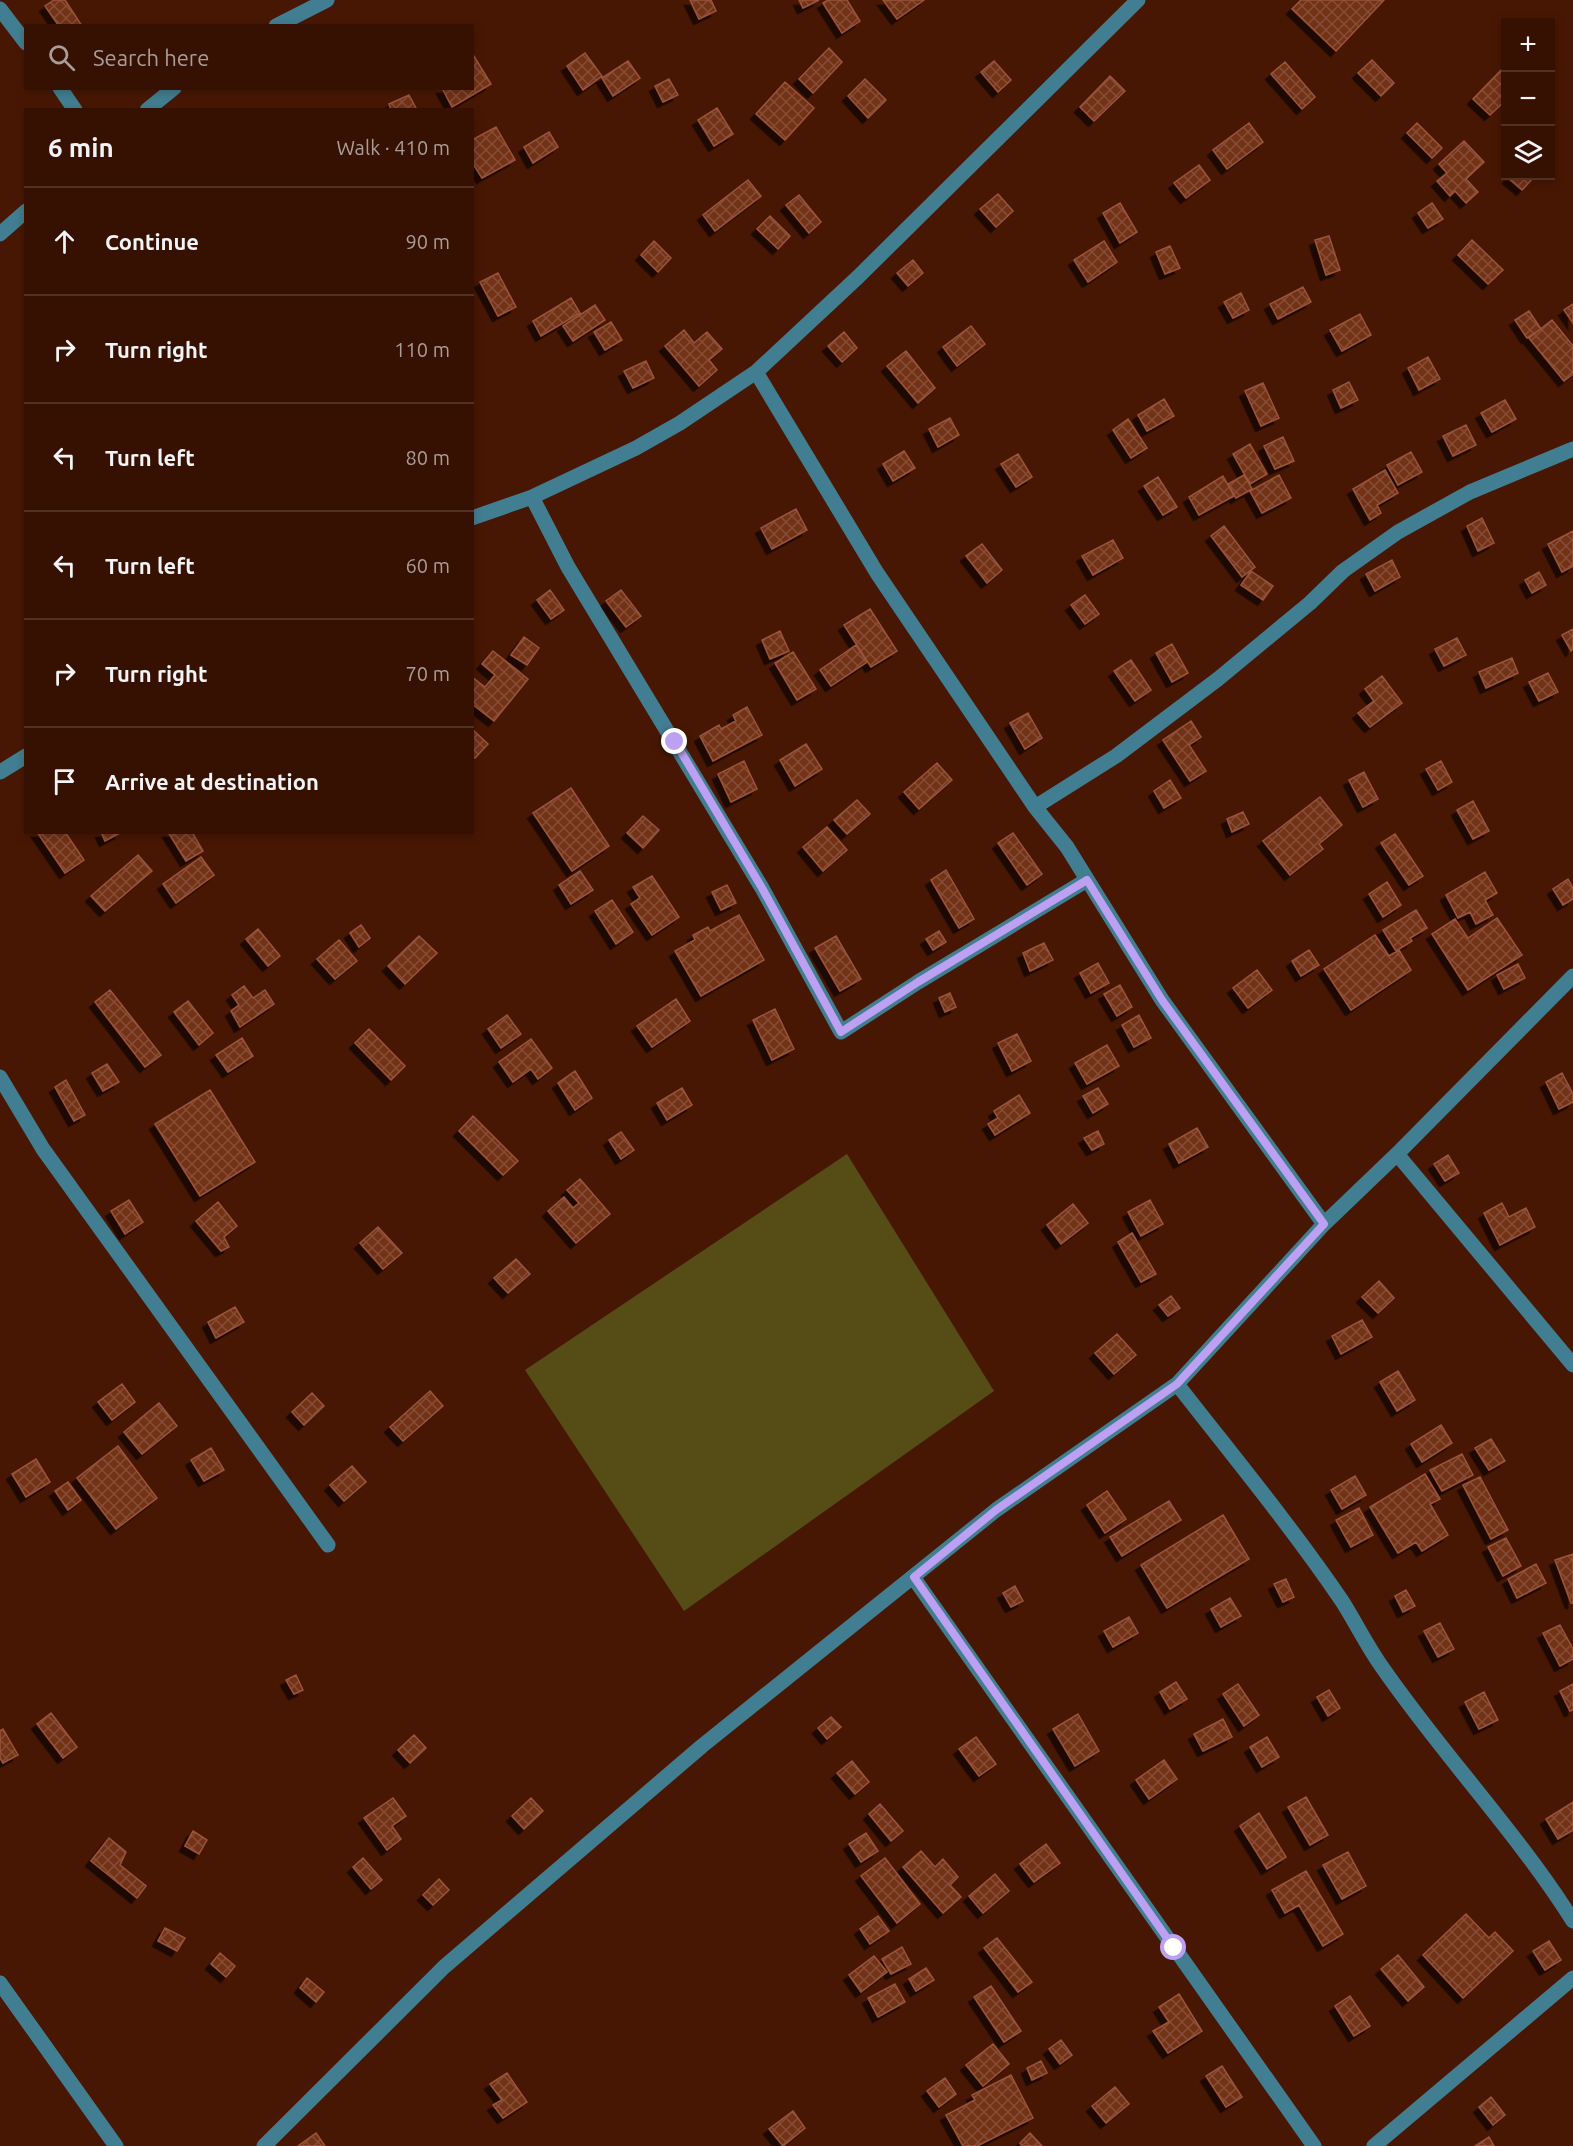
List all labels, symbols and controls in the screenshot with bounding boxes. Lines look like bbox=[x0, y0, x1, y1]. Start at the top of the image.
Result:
map controls bbox=[1501, 18, 1555, 180]
button: + bbox=[1501, 18, 1555, 72]
search box bbox=[24, 24, 474, 90]
icon: search bbox=[45, 41, 78, 74]
text: Search here bbox=[93, 45, 209, 70]
button: − bbox=[1501, 72, 1555, 126]
button: layers bbox=[1501, 126, 1555, 180]
text: 6 min bbox=[48, 133, 114, 162]
text: Walk · 410 m bbox=[337, 136, 450, 159]
icon: ahead bbox=[48, 225, 81, 258]
text: Continue bbox=[105, 229, 199, 254]
text: 90 m bbox=[406, 230, 450, 253]
icon: right bbox=[48, 333, 81, 366]
text: Turn right bbox=[105, 337, 207, 362]
text: 110 m bbox=[394, 338, 450, 361]
icon: left bbox=[48, 441, 81, 474]
text: Turn left bbox=[105, 445, 195, 470]
text: 80 m bbox=[406, 446, 450, 469]
icon: left bbox=[48, 549, 81, 582]
text: Turn left bbox=[105, 553, 195, 578]
text: 60 m bbox=[406, 554, 450, 577]
icon: right bbox=[48, 657, 81, 690]
text: Turn right bbox=[105, 661, 207, 686]
text: 70 m bbox=[406, 662, 450, 685]
route end bbox=[661, 728, 687, 754]
icon: arrive bbox=[48, 765, 81, 798]
text: Arrive at destination bbox=[105, 769, 319, 794]
route start bbox=[1160, 1934, 1186, 1960]

